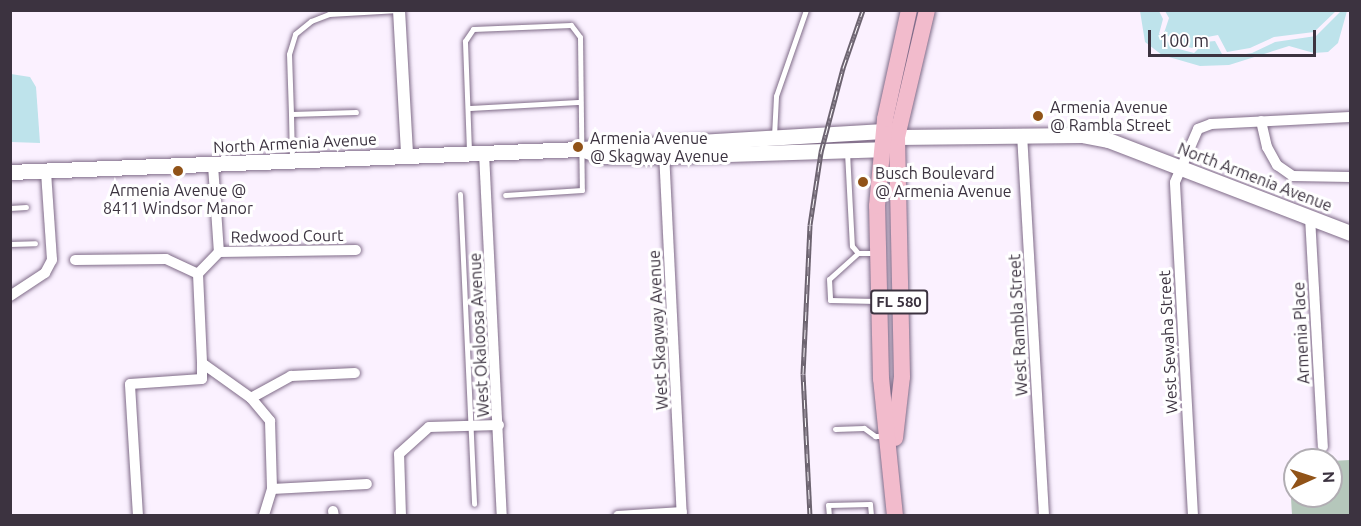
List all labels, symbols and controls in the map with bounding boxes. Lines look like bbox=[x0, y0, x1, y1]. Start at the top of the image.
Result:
scale bar bbox=[1151, 18, 1319, 56]
text: 100 m bbox=[1159, 30, 1209, 50]
place label: Armenia Avenue @ Rambla Street bbox=[1050, 97, 1171, 135]
marker: Armenia Avenue @ Rambla Street bbox=[1031, 109, 1045, 123]
place label: Armenia Avenue @ Skagway Avenue bbox=[590, 128, 729, 166]
street label: North Armenia Avenue bbox=[213, 129, 377, 157]
street label: North Armenia Avenue bbox=[1175, 139, 1335, 215]
marker: Armenia Avenue @ Skagway Avenue bbox=[571, 140, 585, 154]
place label: Busch Boulevard @ Armenia Avenue bbox=[875, 163, 1012, 201]
marker: Armenia Avenue @ 8411 Windsor Manor bbox=[171, 164, 185, 178]
marker: Busch Boulevard @ Armenia Avenue bbox=[856, 175, 870, 189]
place label: Armenia Avenue @ 8411 Windsor Manor bbox=[103, 180, 253, 218]
street label: Redwood Court bbox=[230, 225, 344, 247]
street label: West Skagway Avenue bbox=[644, 250, 672, 410]
street label: West Okaloosa Avenue bbox=[465, 252, 493, 418]
street label: West Rambla Street bbox=[1005, 253, 1031, 397]
street label: West Sewaha Street bbox=[1155, 270, 1181, 414]
street label: Armenia Place bbox=[1289, 281, 1313, 385]
road number: FL 580 bbox=[869, 290, 929, 314]
north arrow bbox=[1283, 448, 1343, 508]
text: N bbox=[1320, 471, 1338, 484]

